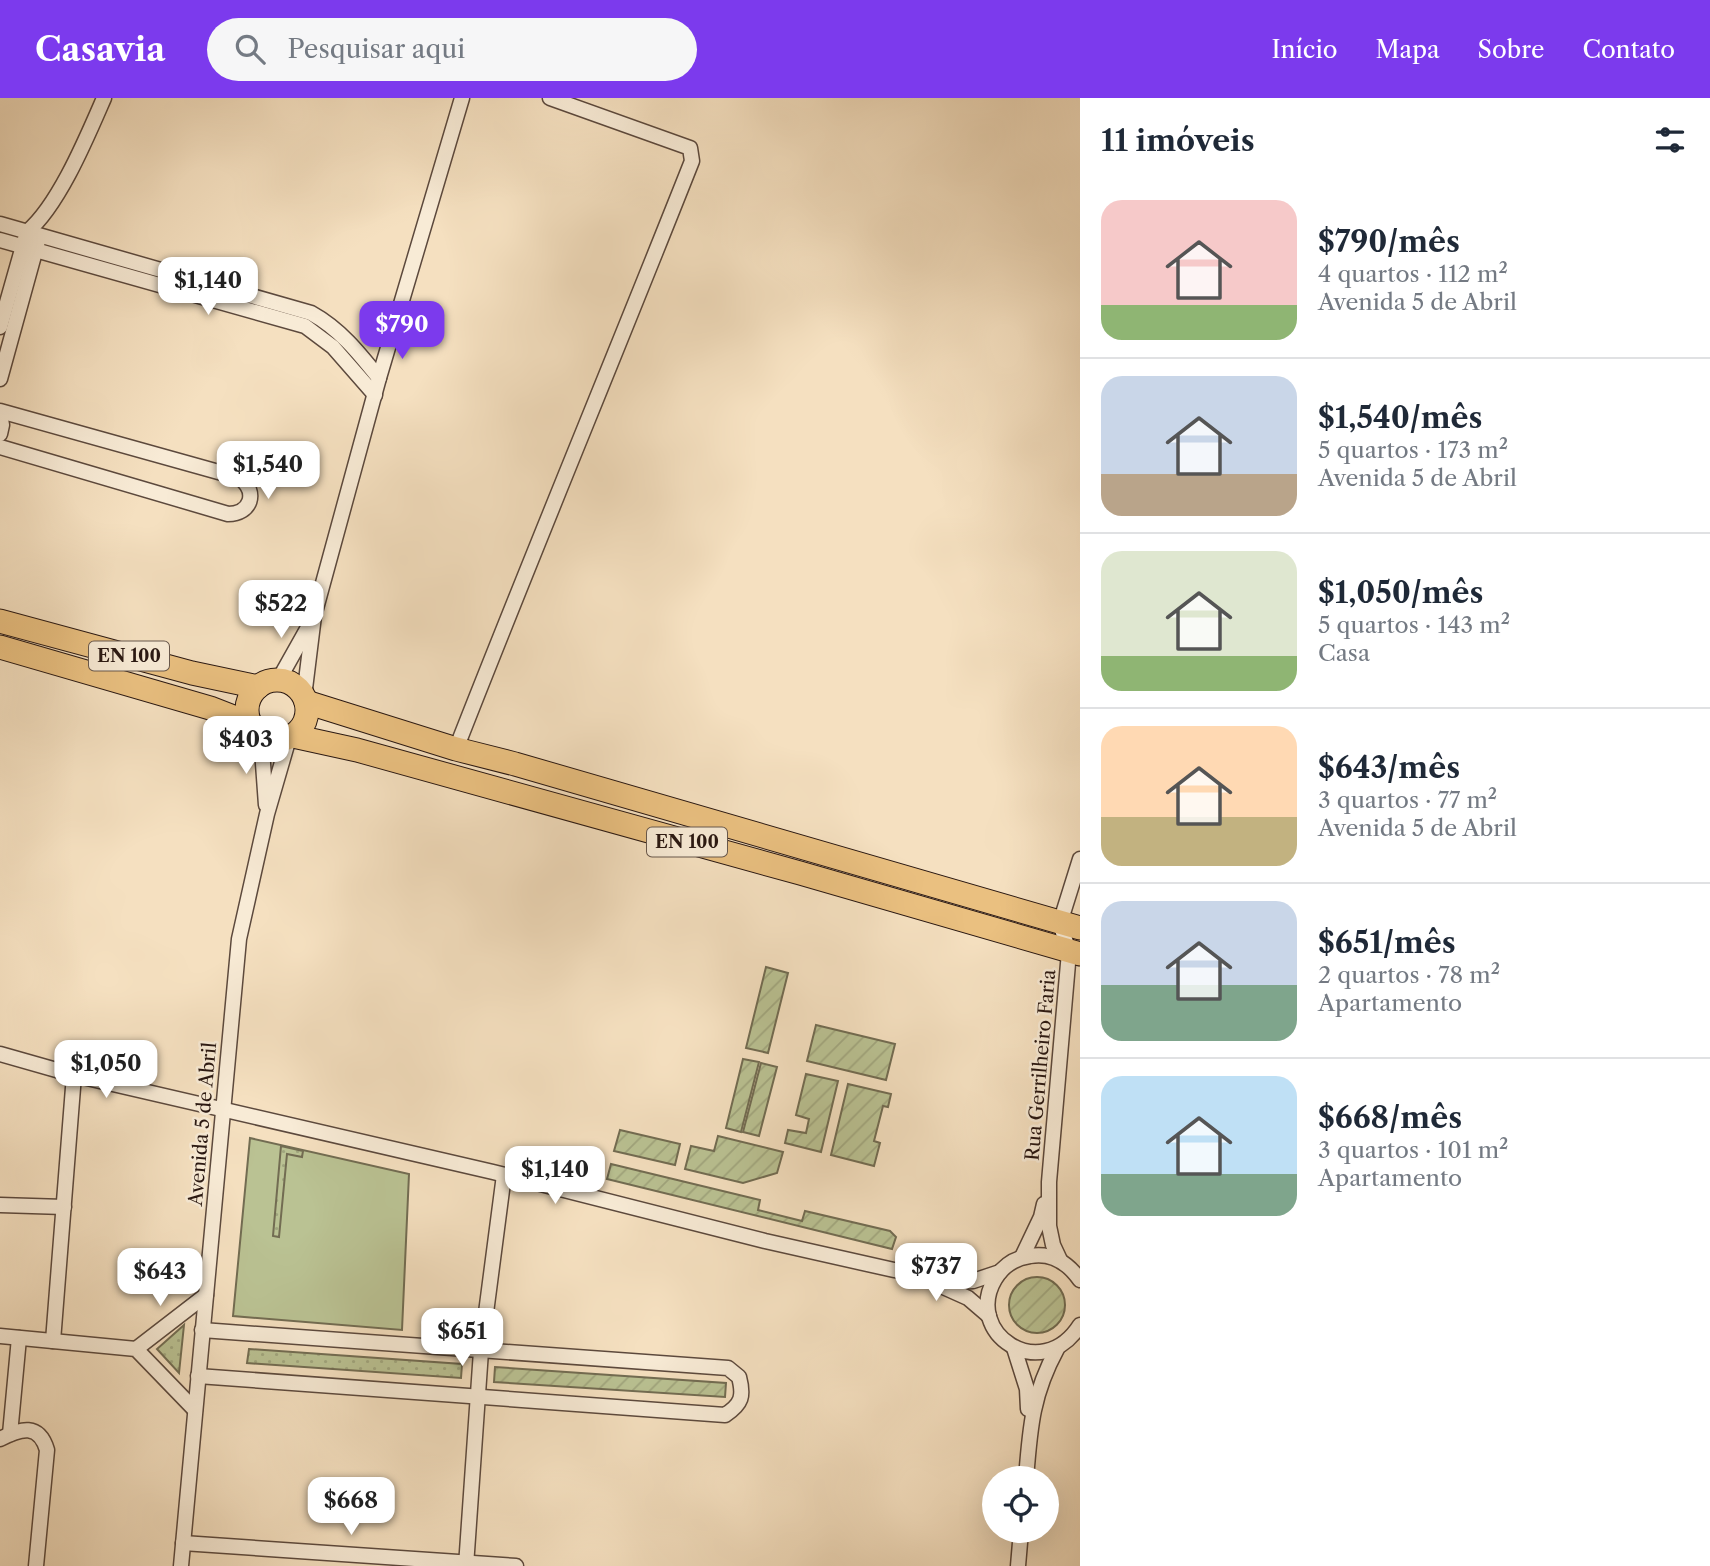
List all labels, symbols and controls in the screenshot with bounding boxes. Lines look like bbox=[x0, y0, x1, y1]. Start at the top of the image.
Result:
search box bbox=[207, 18, 697, 81]
text: Casavia bbox=[35, 29, 165, 70]
icon: search bbox=[231, 30, 269, 68]
text: Pesquisar aqui bbox=[287, 33, 465, 65]
text: Início bbox=[1271, 35, 1337, 64]
text: Mapa bbox=[1375, 35, 1440, 64]
text: Sobre bbox=[1478, 35, 1544, 64]
text: Contato bbox=[1582, 35, 1675, 64]
icon: filters bbox=[1651, 121, 1689, 159]
text: 11 imóveis bbox=[1101, 122, 1255, 159]
text: $790/mês bbox=[1318, 223, 1460, 260]
icon: home bbox=[1157, 228, 1241, 312]
pin: $1,140 bbox=[151, 258, 265, 317]
text: 4 quartos · 112 m² bbox=[1318, 260, 1508, 288]
text: $1,140 bbox=[174, 266, 242, 294]
text: Avenida 5 de Abril bbox=[1318, 288, 1517, 316]
pin: $790 bbox=[361, 302, 443, 361]
text: $790 bbox=[375, 310, 429, 338]
text: $1,540/mês bbox=[1318, 399, 1482, 436]
icon: home bbox=[1157, 404, 1241, 488]
text: 5 quartos · 173 m² bbox=[1318, 436, 1508, 464]
pin: $1,540 bbox=[211, 442, 325, 501]
text: $1,540 bbox=[233, 450, 303, 478]
text: Avenida 5 de Abril bbox=[1318, 464, 1517, 492]
text: $1,050/mês bbox=[1318, 574, 1483, 611]
icon: home bbox=[1157, 579, 1241, 663]
pin: $522 bbox=[240, 580, 322, 640]
text: $522 bbox=[255, 589, 307, 617]
text: 5 quartos · 143 m² bbox=[1318, 611, 1510, 639]
text: Casa bbox=[1318, 639, 1370, 667]
road number: EN 100 bbox=[89, 642, 169, 670]
pin: $403 bbox=[205, 716, 287, 776]
text: $403 bbox=[219, 725, 273, 753]
text: $643/mês bbox=[1318, 749, 1460, 786]
icon: home bbox=[1157, 754, 1241, 838]
text: 3 quartos · 77 m² bbox=[1318, 786, 1497, 814]
text: Avenida 5 de Abril bbox=[1318, 814, 1517, 842]
road number: EN 100 bbox=[647, 828, 727, 856]
text: $651/mês bbox=[1318, 924, 1456, 961]
icon: home bbox=[1157, 929, 1241, 1013]
text: 2 quartos · 78 m² bbox=[1318, 961, 1500, 989]
street label: Rua Gerrilheiro Faria bbox=[1021, 968, 1060, 1162]
text: Apartamento bbox=[1318, 989, 1462, 1017]
pin: $1,050 bbox=[49, 1040, 163, 1100]
street label: Avenida 5 de Abril bbox=[184, 1041, 221, 1208]
text: $1,050 bbox=[70, 1049, 142, 1077]
text: $668/mês bbox=[1318, 1099, 1462, 1136]
icon: home bbox=[1157, 1104, 1241, 1188]
text: 3 quartos · 101 m² bbox=[1318, 1136, 1509, 1164]
pin: $1,140 bbox=[498, 1146, 612, 1206]
text: $1,140 bbox=[521, 1155, 589, 1183]
text: Apartamento bbox=[1318, 1164, 1462, 1192]
pin: $737 bbox=[895, 1244, 977, 1303]
pin: $643 bbox=[119, 1248, 201, 1308]
text: $737 bbox=[911, 1252, 961, 1280]
text: $643 bbox=[133, 1257, 187, 1285]
pin: $651 bbox=[421, 1308, 503, 1368]
text: $651 bbox=[437, 1317, 487, 1345]
map controls bbox=[982, 1466, 1059, 1543]
button: locate bbox=[982, 1466, 1059, 1543]
pin: $668 bbox=[310, 1478, 392, 1537]
text: $668 bbox=[324, 1486, 378, 1514]

